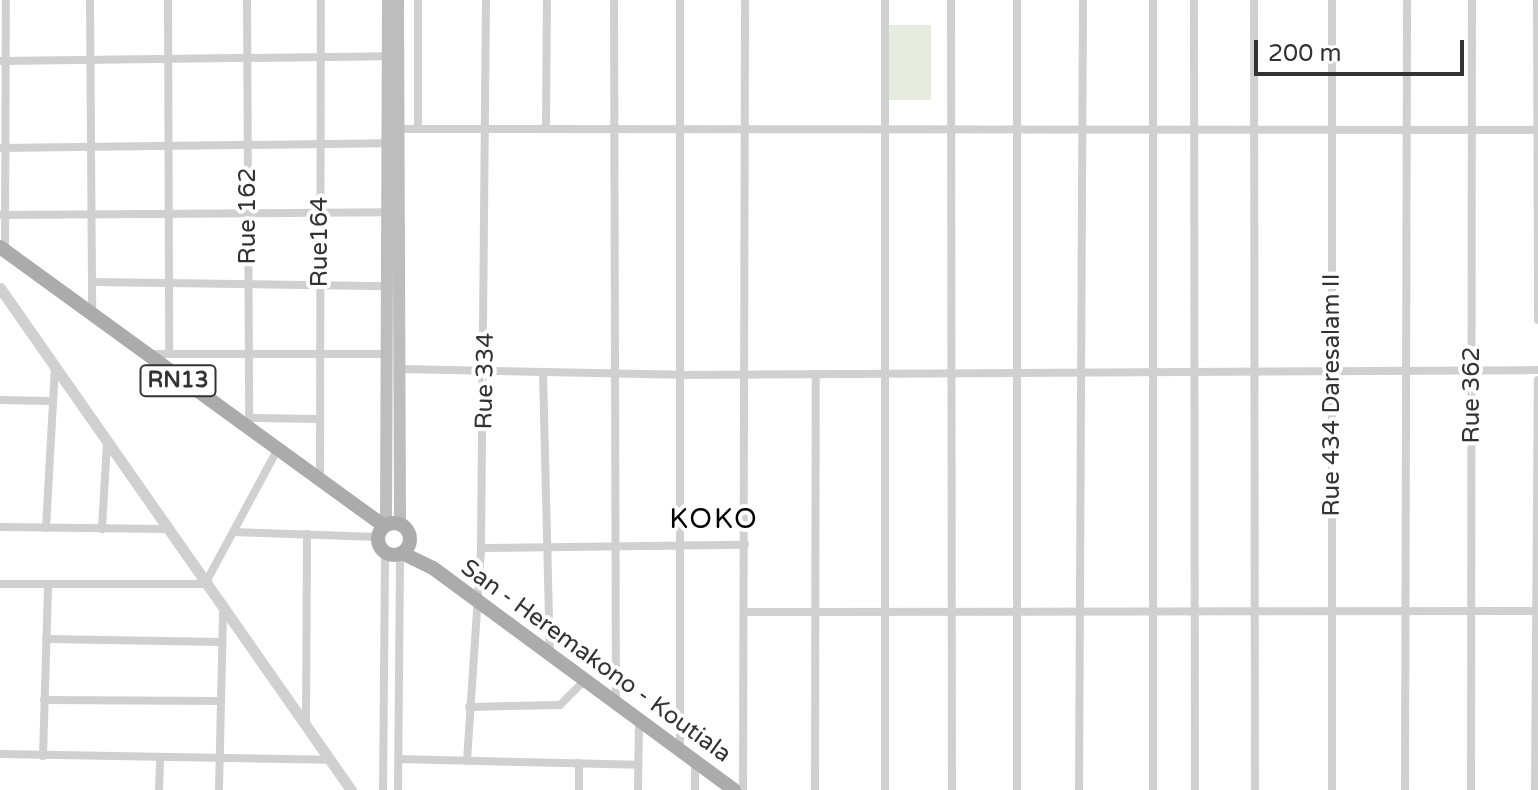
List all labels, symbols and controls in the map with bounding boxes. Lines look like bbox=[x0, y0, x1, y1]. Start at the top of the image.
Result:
scale bar bbox=[1258, 24, 1468, 74]
text: 200 m bbox=[1268, 39, 1342, 68]
street label: Rue 162 bbox=[234, 168, 262, 264]
street label: Rue164 bbox=[306, 197, 334, 287]
street label: Rue 434 Daresalam II bbox=[1318, 273, 1346, 517]
street label: Rue 334 bbox=[470, 332, 500, 430]
street label: Rue 362 bbox=[1458, 347, 1486, 443]
road number: RN13 bbox=[138, 363, 218, 399]
district label: KOKO bbox=[669, 502, 759, 536]
street label: San - Heremakono - Koutiala bbox=[455, 553, 737, 769]

